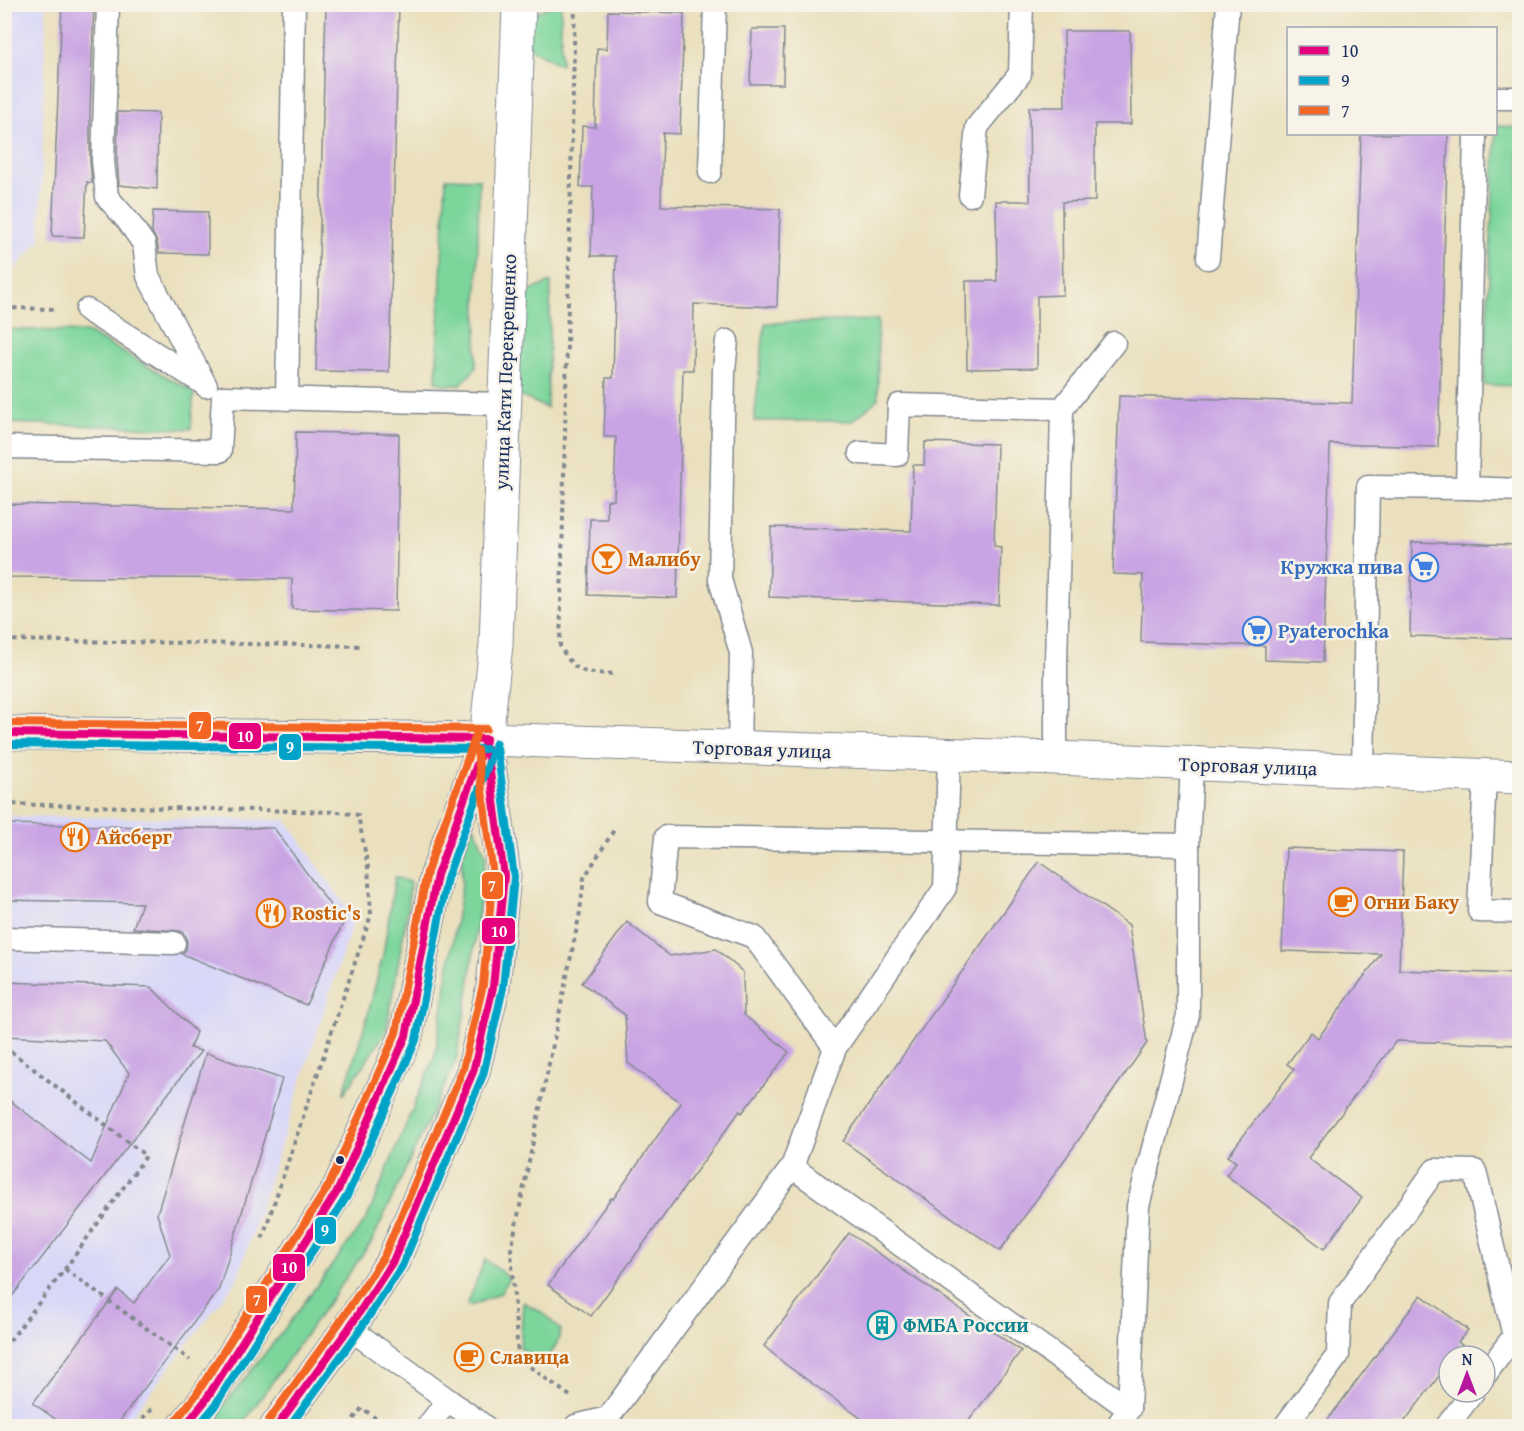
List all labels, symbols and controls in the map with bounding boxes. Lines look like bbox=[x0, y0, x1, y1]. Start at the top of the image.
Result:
legend bbox=[1287, 27, 1497, 135]
text: 10 bbox=[1341, 37, 1359, 64]
text: 9 bbox=[1341, 67, 1350, 94]
text: 7 bbox=[1341, 97, 1350, 124]
street label: улица Кати Перекрещенко bbox=[486, 253, 523, 492]
bar icon: Малибу bbox=[591, 543, 623, 575]
place label: Малибу bbox=[628, 544, 701, 573]
supermarket icon: Кружка пива bbox=[1408, 551, 1440, 583]
place label: Кружка пива bbox=[1281, 552, 1404, 581]
supermarket icon: Pyaterochka bbox=[1241, 615, 1273, 647]
place label: Pyaterochka bbox=[1278, 616, 1390, 645]
line badge: 7 bbox=[188, 711, 212, 740]
text: 7 bbox=[196, 713, 204, 737]
line badge: 10 bbox=[228, 722, 262, 750]
text: 10 bbox=[237, 724, 253, 748]
street label: Торговая улица bbox=[692, 732, 832, 765]
line badge: 9 bbox=[278, 733, 302, 761]
text: 9 bbox=[286, 735, 294, 759]
street label: Торговая улица bbox=[1178, 749, 1318, 782]
restaurant icon: Айсберг bbox=[59, 821, 91, 853]
place label: Айсберг bbox=[96, 822, 172, 851]
line badge: 7 bbox=[481, 871, 504, 900]
text: 7 bbox=[488, 873, 496, 897]
cafe icon: Огни Баку bbox=[1327, 886, 1359, 918]
place label: Огни Баку bbox=[1364, 887, 1460, 916]
restaurant icon: Rostic's bbox=[255, 897, 287, 929]
place label: Rostic's bbox=[292, 898, 361, 927]
line badge: 10 bbox=[481, 917, 516, 945]
text: 10 bbox=[491, 919, 507, 943]
unlabelled marker bbox=[334, 1154, 346, 1166]
line badge: 9 bbox=[314, 1216, 337, 1245]
text: 9 bbox=[321, 1218, 329, 1242]
line badge: 10 bbox=[272, 1253, 306, 1282]
text: 10 bbox=[281, 1255, 297, 1279]
line badge: 7 bbox=[245, 1285, 268, 1314]
text: 7 bbox=[253, 1287, 261, 1311]
building icon: ФМБА России bbox=[866, 1309, 898, 1341]
place label: ФМБА России bbox=[903, 1310, 1029, 1339]
cafe icon: Славица bbox=[453, 1341, 485, 1373]
place label: Славица bbox=[490, 1342, 570, 1371]
north arrow bbox=[1437, 1344, 1497, 1404]
text: N bbox=[1462, 1347, 1473, 1371]

